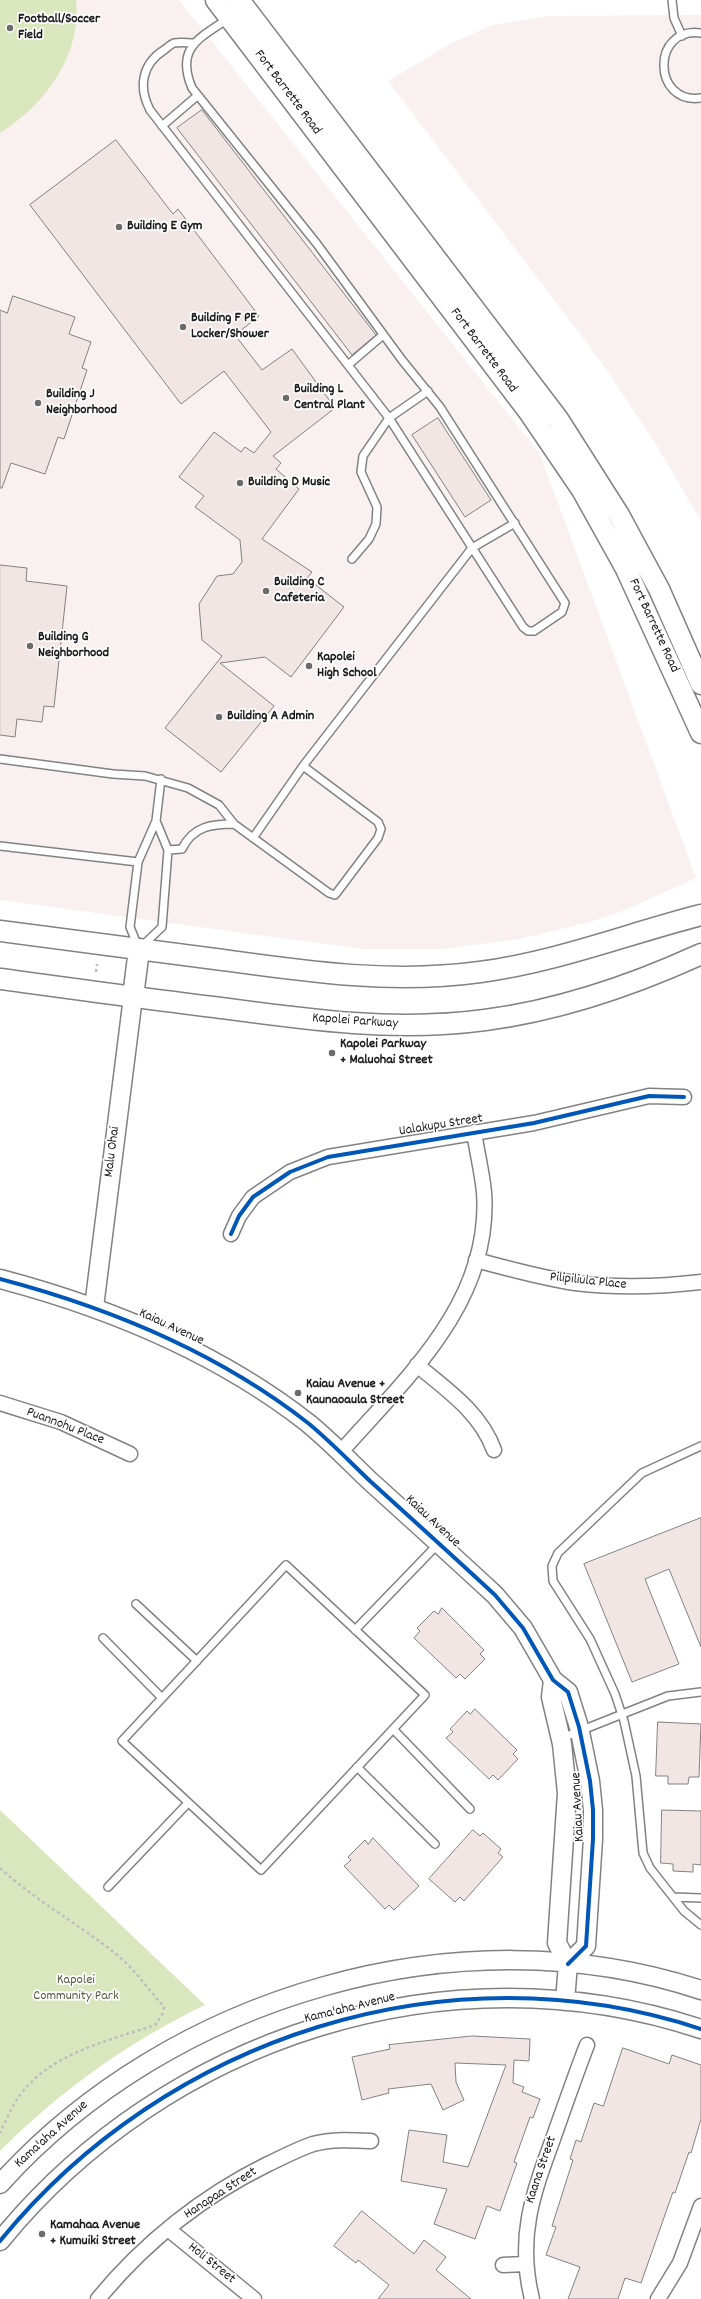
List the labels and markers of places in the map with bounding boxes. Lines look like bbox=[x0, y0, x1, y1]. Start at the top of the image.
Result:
place label: Football/Soccer Field bbox=[18, 12, 100, 44]
marker: Football/Soccer Field bbox=[5, 23, 15, 33]
place label: Building E Gym bbox=[127, 219, 202, 235]
marker: Building E Gym bbox=[114, 222, 124, 232]
place label: Building F PE Locker/Shower bbox=[191, 311, 269, 344]
marker: Building F PE Locker/Shower bbox=[178, 322, 188, 332]
place label: Building L Central Plant bbox=[294, 382, 365, 414]
place label: Building J Neighborhood bbox=[46, 387, 117, 420]
marker: Building L Central Plant bbox=[281, 393, 291, 403]
marker: Building J Neighborhood bbox=[33, 398, 43, 408]
place label: Building D Music bbox=[248, 475, 330, 491]
marker: Building D Music bbox=[235, 478, 245, 488]
place label: Building C Cafeteria bbox=[274, 575, 324, 608]
marker: Building C Cafeteria bbox=[261, 586, 271, 596]
place label: Building G Neighborhood bbox=[38, 630, 109, 662]
marker: Building G Neighborhood bbox=[25, 641, 35, 651]
place label: Kapolei High School bbox=[317, 650, 376, 682]
marker: Kapolei High School bbox=[304, 661, 314, 671]
place label: Building A Admin bbox=[227, 709, 314, 725]
marker: Building A Admin bbox=[214, 712, 224, 722]
place label: Kapolei Parkway + Maluohai Street bbox=[340, 1037, 433, 1070]
marker: Kapolei Parkway + Maluohai Street bbox=[327, 1048, 337, 1058]
place label: Kaiau Avenue + Kaunaoaula Street bbox=[306, 1377, 404, 1410]
marker: Kaiau Avenue + Kaunaoaula Street bbox=[293, 1388, 303, 1398]
place label: Kamahaa Avenue + Kumuiki Street bbox=[50, 2218, 140, 2250]
marker: Kamahaa Avenue + Kumuiki Street bbox=[37, 2229, 47, 2239]

